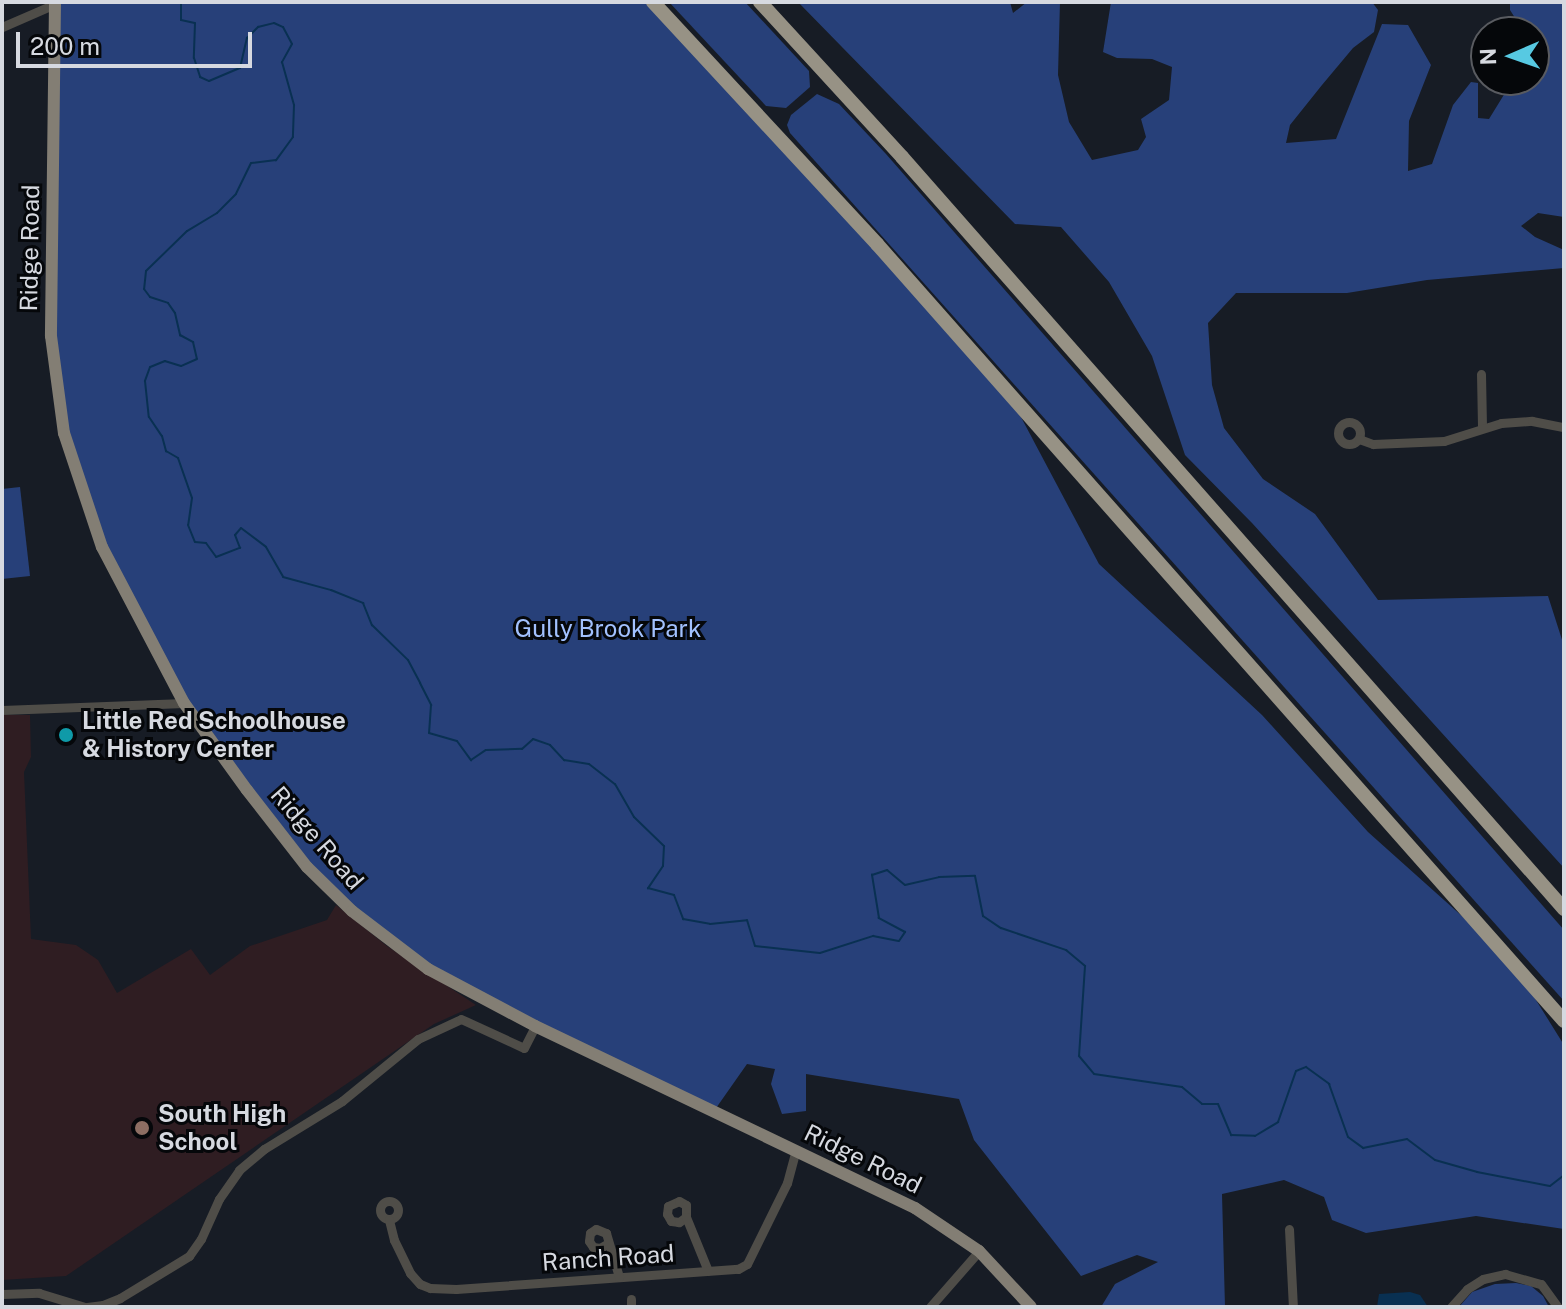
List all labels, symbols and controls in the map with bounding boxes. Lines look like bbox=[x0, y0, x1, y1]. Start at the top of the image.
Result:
scale bar bbox=[20, 16, 256, 66]
north arrow bbox=[1470, 16, 1550, 96]
text: 200 m bbox=[30, 32, 100, 60]
text: N bbox=[1475, 48, 1501, 66]
street label: Ridge Road bbox=[14, 184, 46, 312]
park label: Gully Brook Park bbox=[515, 615, 701, 643]
place label: Little Red Schoolhouse & History Center bbox=[82, 707, 346, 763]
marker: Little Red Schoolhouse & History Center bbox=[57, 726, 75, 744]
street label: Ridge Road bbox=[264, 781, 370, 895]
place label: South High School bbox=[158, 1100, 286, 1156]
street label: Ridge Road bbox=[800, 1118, 926, 1200]
marker: South High School bbox=[133, 1119, 151, 1137]
street label: Ranch Road bbox=[541, 1239, 675, 1277]

